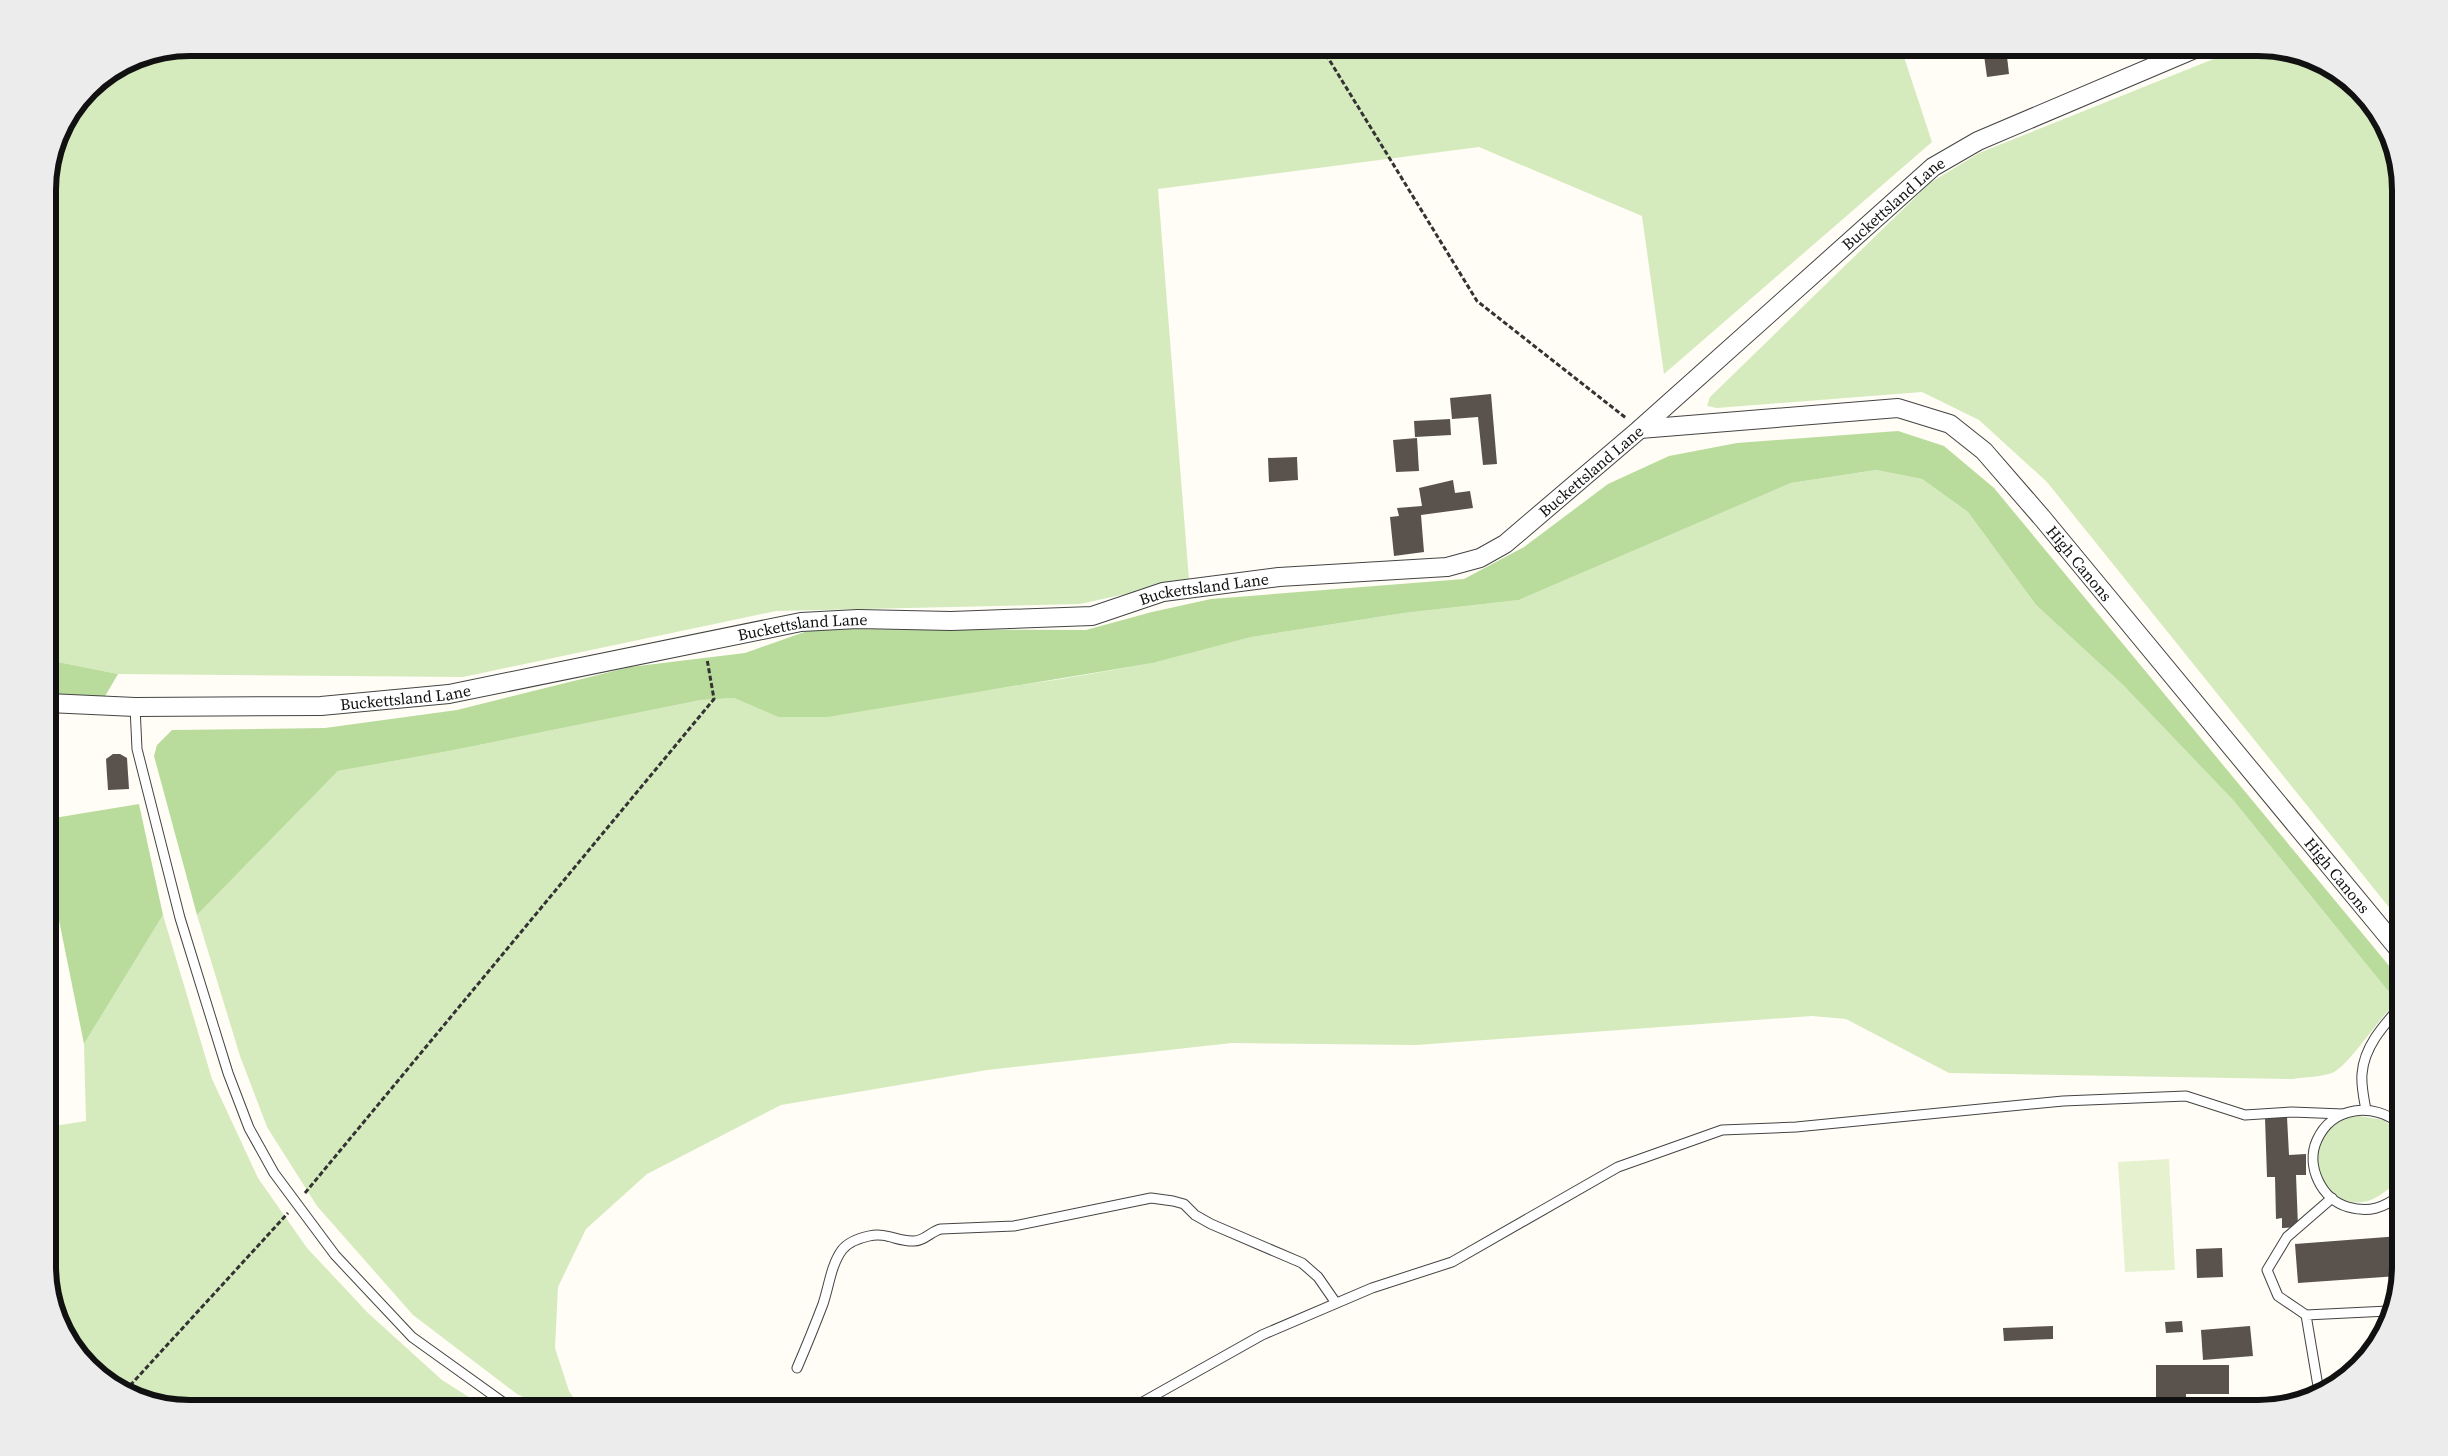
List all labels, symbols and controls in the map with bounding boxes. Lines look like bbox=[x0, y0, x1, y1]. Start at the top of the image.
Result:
street label: Buckettsland Lane bbox=[1837, 151, 1949, 255]
street label: Buckettsland Lane bbox=[1534, 420, 1648, 522]
street label: High Canons bbox=[2042, 521, 2117, 606]
street label: Buckettsland Lane bbox=[1136, 567, 1270, 610]
street label: Buckettsland Lane bbox=[736, 608, 868, 646]
street label: Buckettsland Lane bbox=[339, 679, 473, 715]
street label: High Canons bbox=[2300, 833, 2375, 918]

